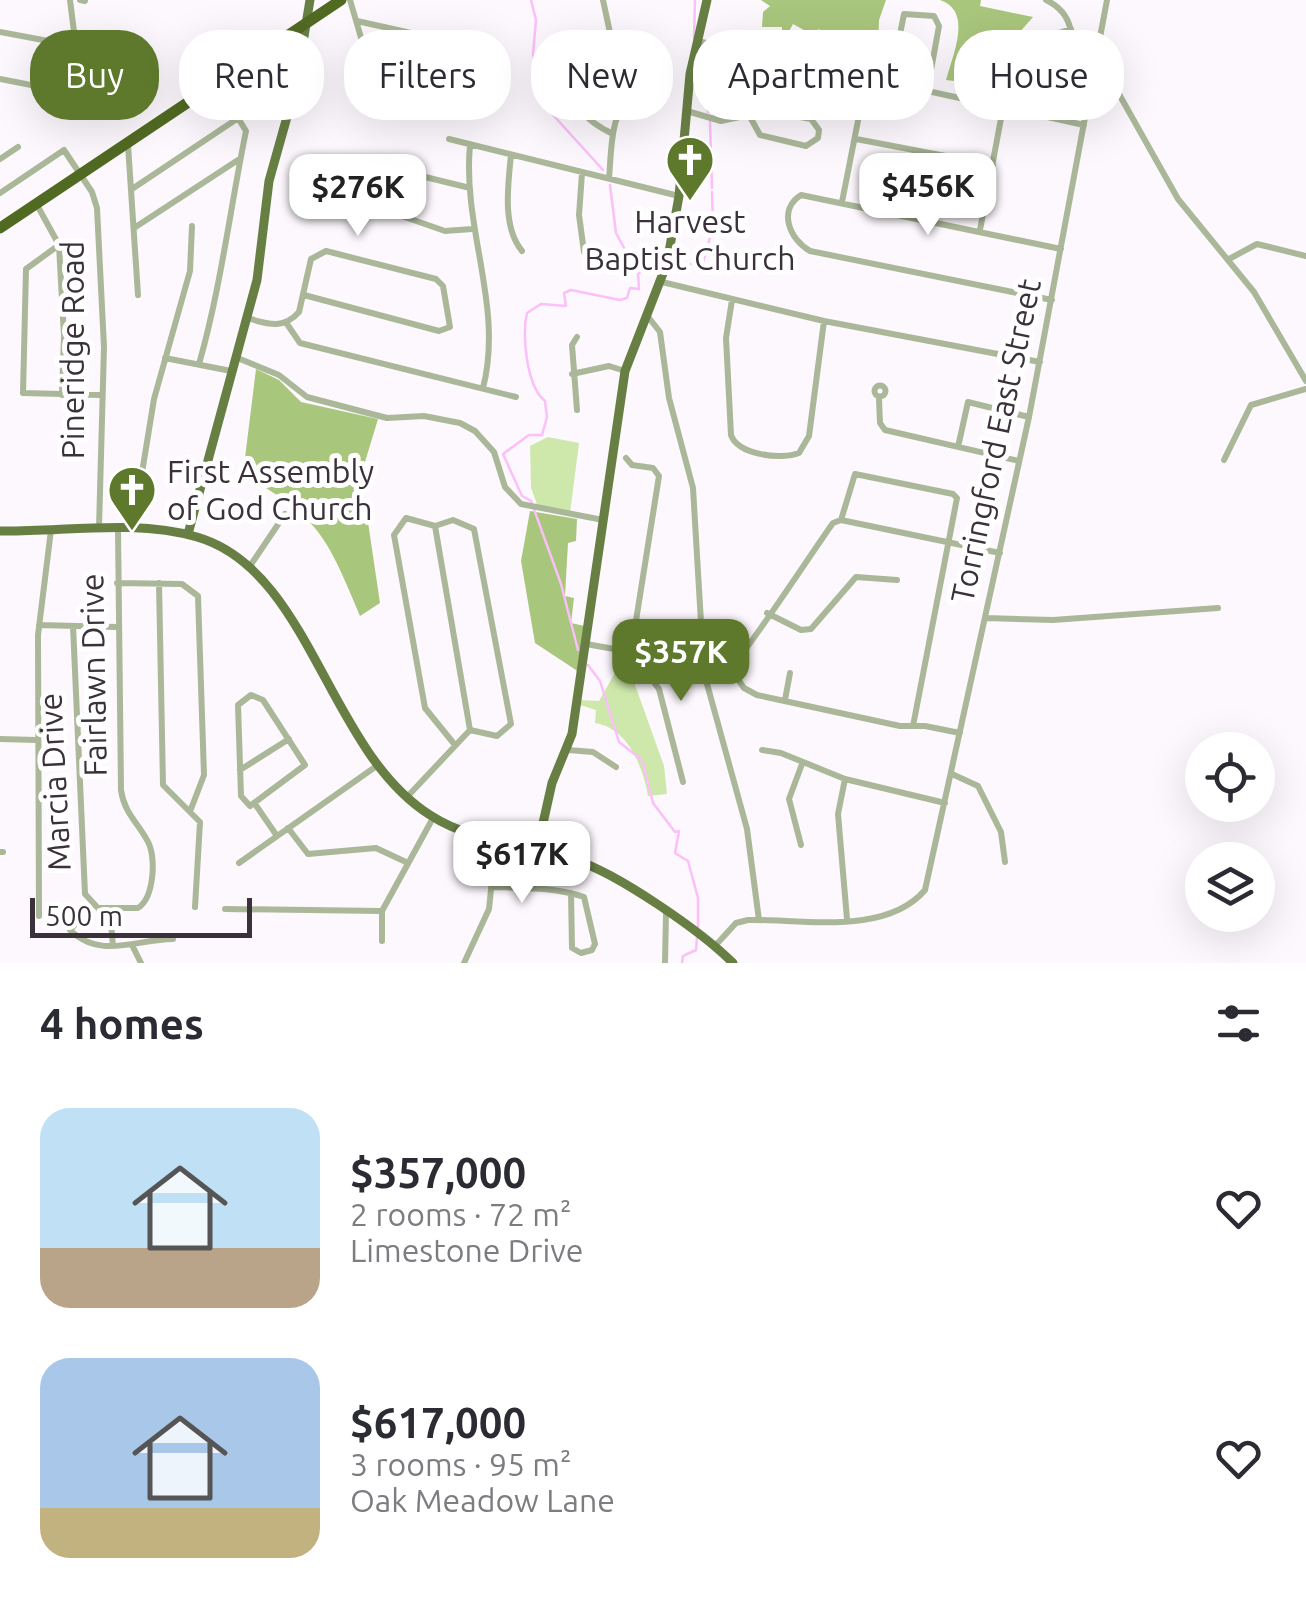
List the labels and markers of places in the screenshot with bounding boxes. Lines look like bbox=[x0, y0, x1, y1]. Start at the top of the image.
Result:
church icon: Harvest Baptist Church bbox=[664, 134, 716, 202]
pin: $456K bbox=[858, 153, 998, 238]
pin: $276K bbox=[288, 154, 428, 239]
place label: Harvest Baptist Church bbox=[584, 203, 796, 276]
place label: First Assembly of God Church bbox=[167, 453, 374, 526]
church icon: First Assembly of God Church bbox=[106, 464, 158, 532]
pin: $357K bbox=[611, 619, 751, 704]
pin: $617K bbox=[452, 821, 592, 906]

